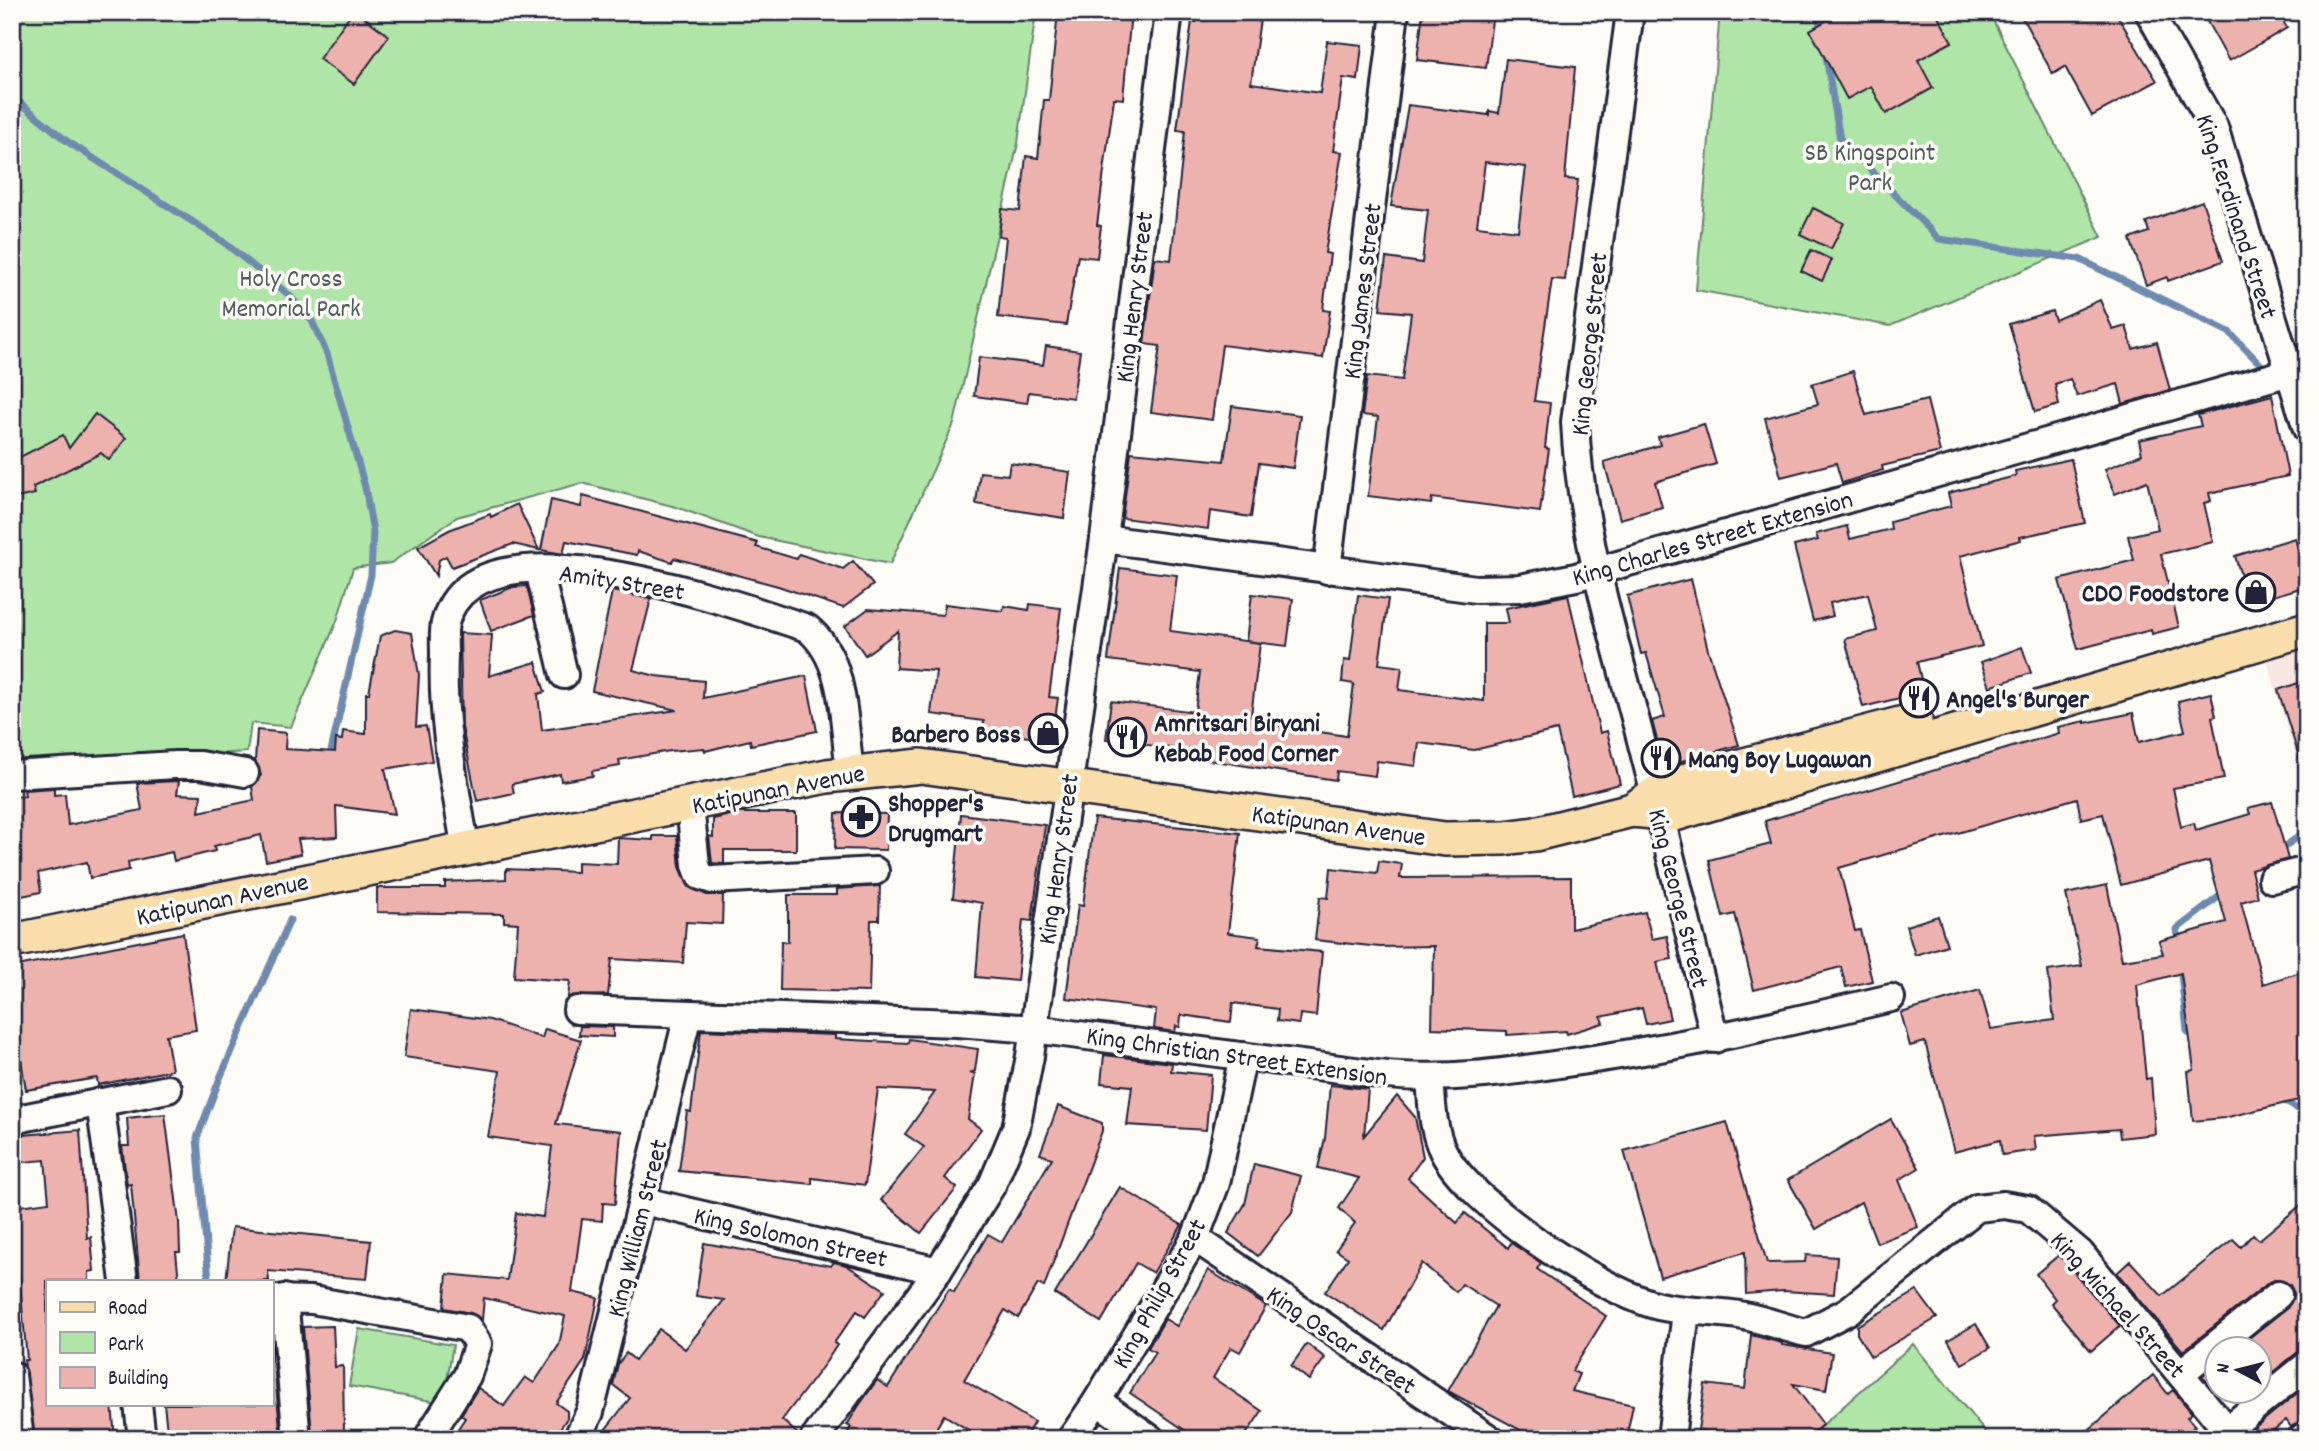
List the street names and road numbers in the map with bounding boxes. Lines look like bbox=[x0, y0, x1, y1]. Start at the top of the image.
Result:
street label: King Ferdinand Street bbox=[2184, 110, 2285, 325]
street label: King James Street bbox=[1335, 201, 1394, 382]
street label: King Henry Street bbox=[1108, 209, 1165, 385]
street label: King George Street bbox=[1563, 251, 1620, 438]
street label: King Charles Street Extension bbox=[1568, 483, 1858, 598]
street label: Amity Street bbox=[556, 556, 687, 613]
street label: Katipunan Avenue bbox=[689, 757, 868, 826]
street label: King Henry Street bbox=[1030, 771, 1091, 947]
street label: Katipunan Avenue bbox=[1249, 797, 1428, 858]
street label: King George Street bbox=[1636, 805, 1717, 993]
street label: Katipunan Avenue bbox=[133, 865, 312, 938]
street label: King Christian Street Extension bbox=[1084, 1019, 1389, 1098]
street label: King William Street bbox=[599, 1136, 679, 1322]
street label: King Solomon Street bbox=[690, 1199, 891, 1280]
street label: King Philip Street bbox=[1104, 1212, 1218, 1377]
street label: King Michael Street bbox=[2040, 1224, 2193, 1389]
street label: King Oscar Street bbox=[1258, 1278, 1423, 1406]

